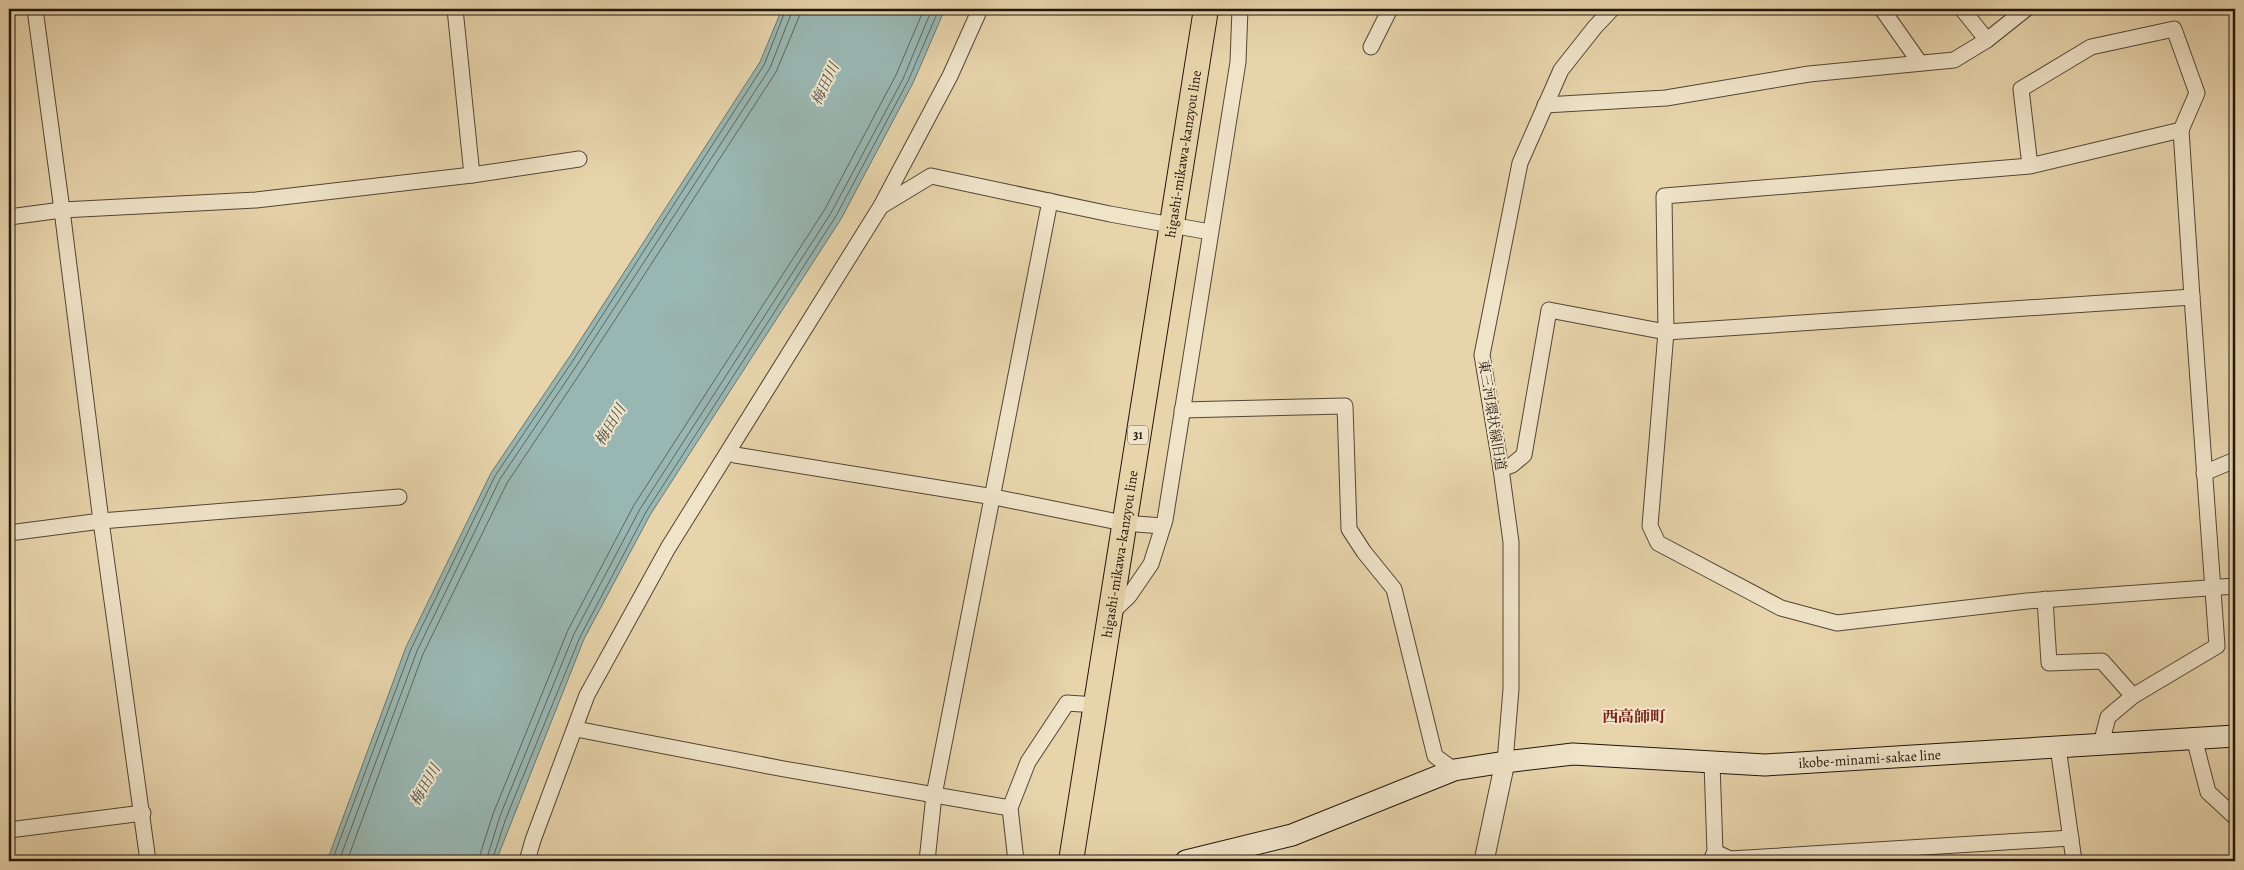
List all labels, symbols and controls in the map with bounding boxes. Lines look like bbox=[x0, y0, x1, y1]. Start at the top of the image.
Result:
water label: 梅田川 bbox=[806, 58, 845, 109]
street label: higashi-mikawa-kanzyou line bbox=[1160, 69, 1206, 239]
street label: 東三河環状線旧道 bbox=[1474, 358, 1510, 472]
water label: 梅田川 bbox=[590, 399, 631, 449]
road number: 31 bbox=[1128, 426, 1148, 444]
street label: higashi-mikawa-kanzyou line bbox=[1097, 469, 1142, 639]
district label: 西高師町 bbox=[1602, 706, 1666, 728]
street label: ikobe-minami-sakae line bbox=[1798, 745, 1942, 772]
water label: 梅田川 bbox=[405, 759, 446, 809]

